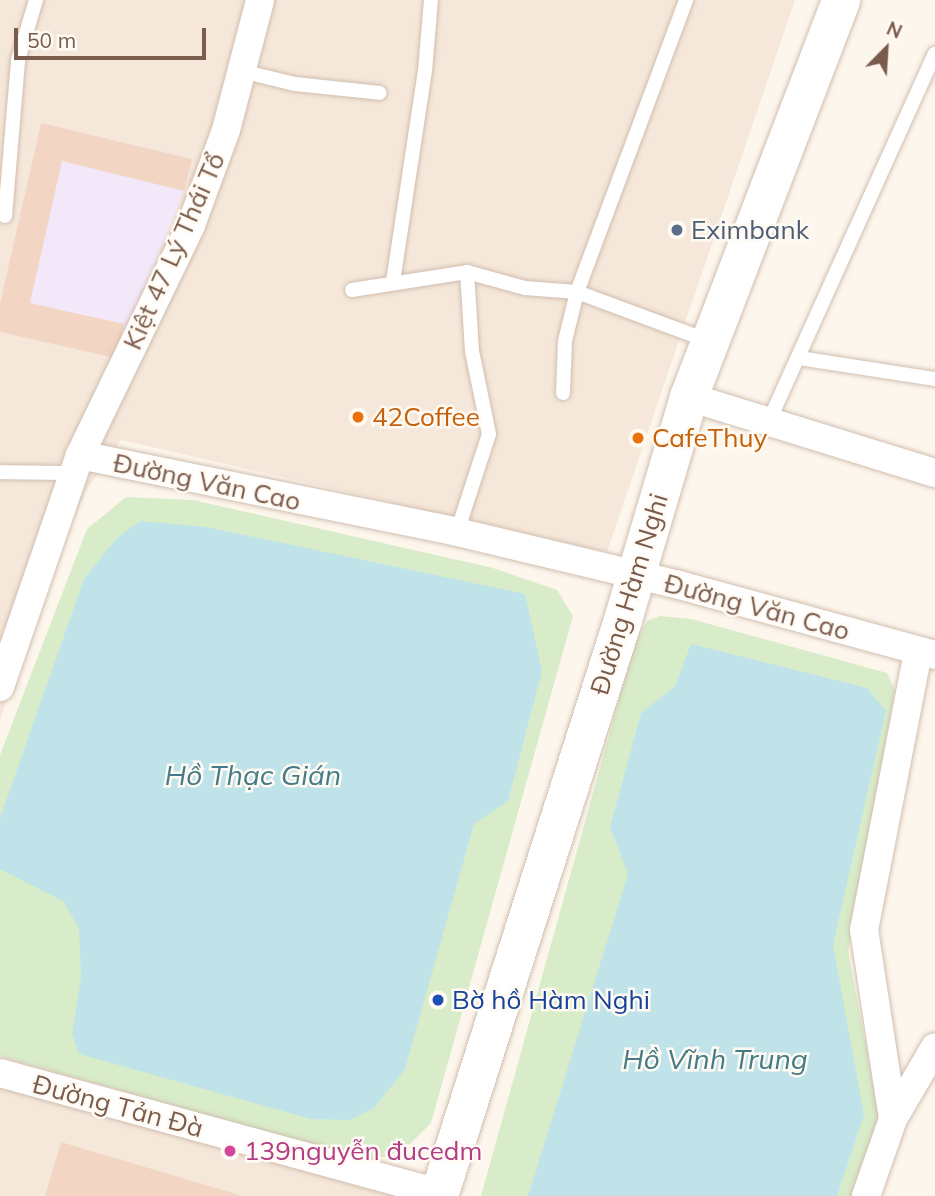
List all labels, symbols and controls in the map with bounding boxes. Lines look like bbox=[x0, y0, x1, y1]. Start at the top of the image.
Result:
scale bar bbox=[18, 14, 210, 58]
north arrow bbox=[851, 14, 921, 84]
text: N bbox=[883, 16, 906, 44]
text: 50 m bbox=[27, 27, 76, 53]
street label: Kiệt 47 Lý Thái Tổ bbox=[117, 148, 231, 354]
place label: Eximbank bbox=[691, 214, 809, 246]
marker: Eximbank bbox=[669, 222, 685, 238]
place label: 42Coffee bbox=[372, 401, 480, 433]
marker: 42Coffee bbox=[350, 409, 366, 425]
place label: CafeThuy bbox=[652, 422, 767, 454]
marker: CafeThuy bbox=[630, 430, 646, 446]
street label: Đường Văn Cao bbox=[111, 447, 303, 517]
street label: Đường Hàm Nghi bbox=[584, 490, 674, 698]
street label: Đường Văn Cao bbox=[661, 567, 853, 647]
water label: Hồ Thạc Gián bbox=[165, 758, 341, 792]
place label: Bờ hồ Hàm Nghi bbox=[452, 984, 650, 1016]
marker: Bờ hồ Hàm Nghi bbox=[430, 992, 446, 1008]
water label: Hồ Vĩnh Trung bbox=[622, 1042, 808, 1076]
street label: Đường Tản Đà bbox=[29, 1068, 207, 1144]
place label: 139nguyễn đucedm bbox=[244, 1135, 482, 1167]
marker: 139nguyễn đucedm bbox=[222, 1143, 238, 1159]

